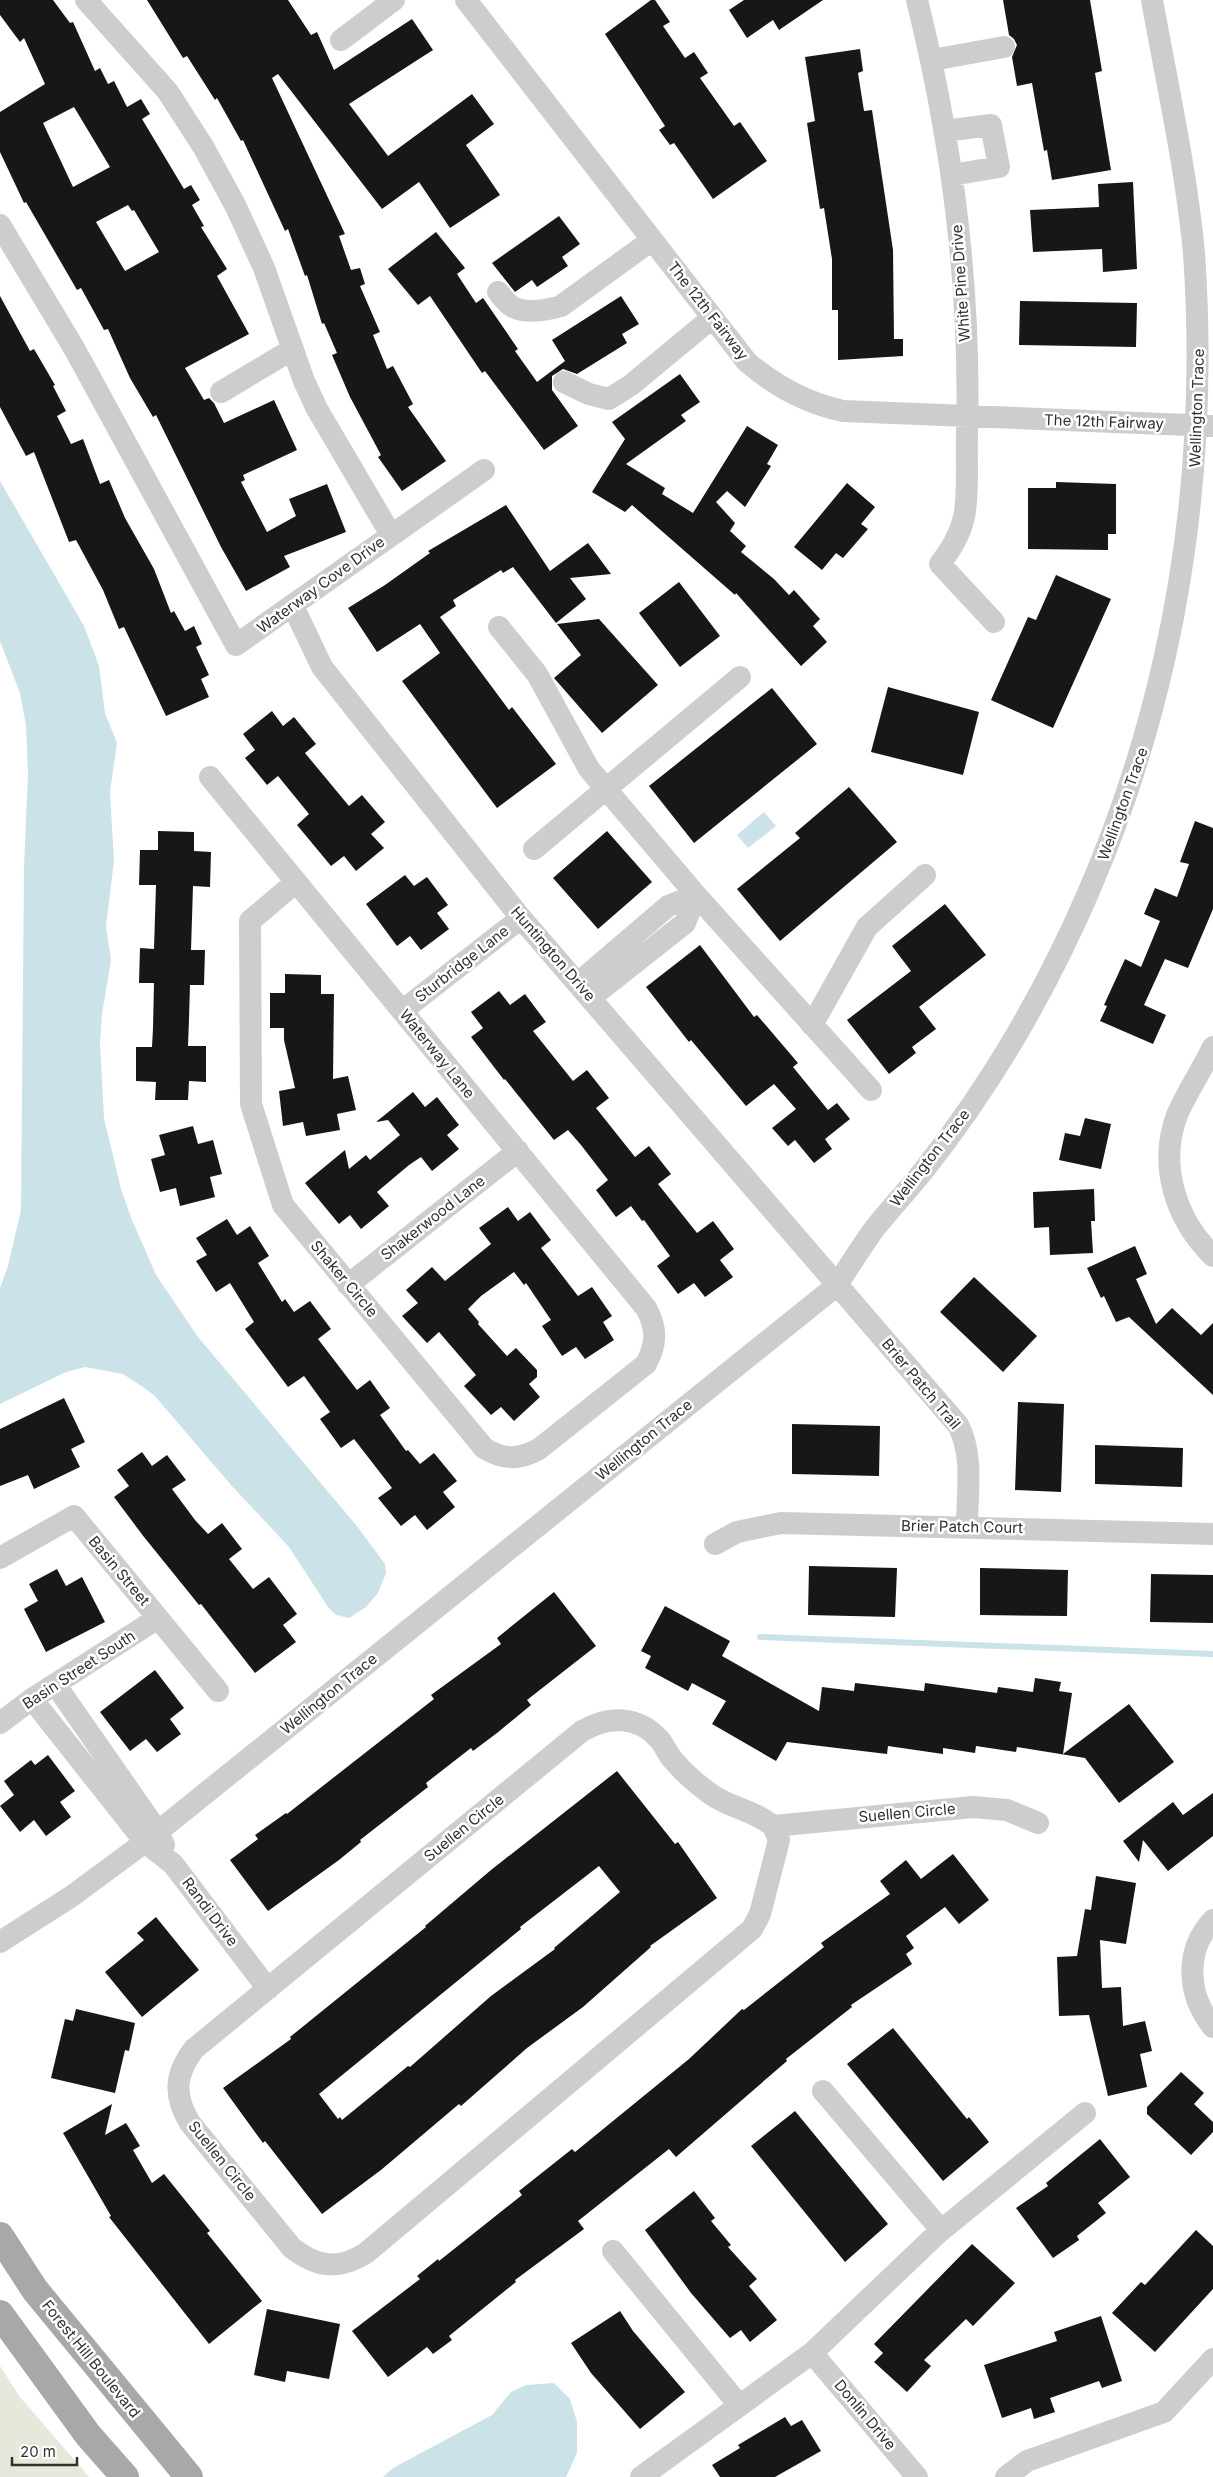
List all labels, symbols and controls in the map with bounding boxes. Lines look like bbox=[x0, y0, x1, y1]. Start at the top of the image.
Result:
street label: White Pine Drive bbox=[947, 224, 974, 342]
street label: The 12th Fairway bbox=[664, 258, 753, 364]
street label: Wellington Trace bbox=[1185, 348, 1208, 468]
street label: The 12th Fairway bbox=[1044, 410, 1165, 433]
street label: Waterway Cove Drive bbox=[253, 532, 388, 637]
street label: Wellington Trace bbox=[1093, 745, 1152, 863]
street label: Huntington Drive bbox=[507, 902, 600, 1005]
street label: Sturbridge Lane bbox=[411, 921, 512, 1006]
street label: Waterway Lane bbox=[396, 1005, 479, 1102]
street label: Wellington Trace bbox=[886, 1105, 974, 1210]
street label: Shakerwood Lane bbox=[377, 1171, 489, 1264]
street label: Shaker Circle bbox=[307, 1236, 382, 1321]
street label: Brier Patch Trail bbox=[878, 1334, 965, 1433]
street label: Wellington Trace bbox=[592, 1395, 696, 1484]
street label: Brier Patch Court bbox=[901, 1516, 1023, 1537]
street label: Basin Street bbox=[85, 1532, 154, 1609]
street label: Basin Street South bbox=[19, 1626, 139, 1713]
street label: Wellington Trace bbox=[277, 1649, 381, 1738]
street label: Suellen Circle bbox=[420, 1790, 507, 1866]
street label: Suellen Circle bbox=[858, 1799, 956, 1826]
street label: Randi Drive bbox=[178, 1874, 242, 1950]
street label: Suellen Circle bbox=[184, 2117, 260, 2204]
street label: Forest Hill Boulevard bbox=[38, 2296, 145, 2421]
street label: Donlin Drive bbox=[830, 2376, 900, 2454]
scale bar bbox=[12, 2434, 78, 2466]
text: 20 m bbox=[20, 2442, 56, 2461]

